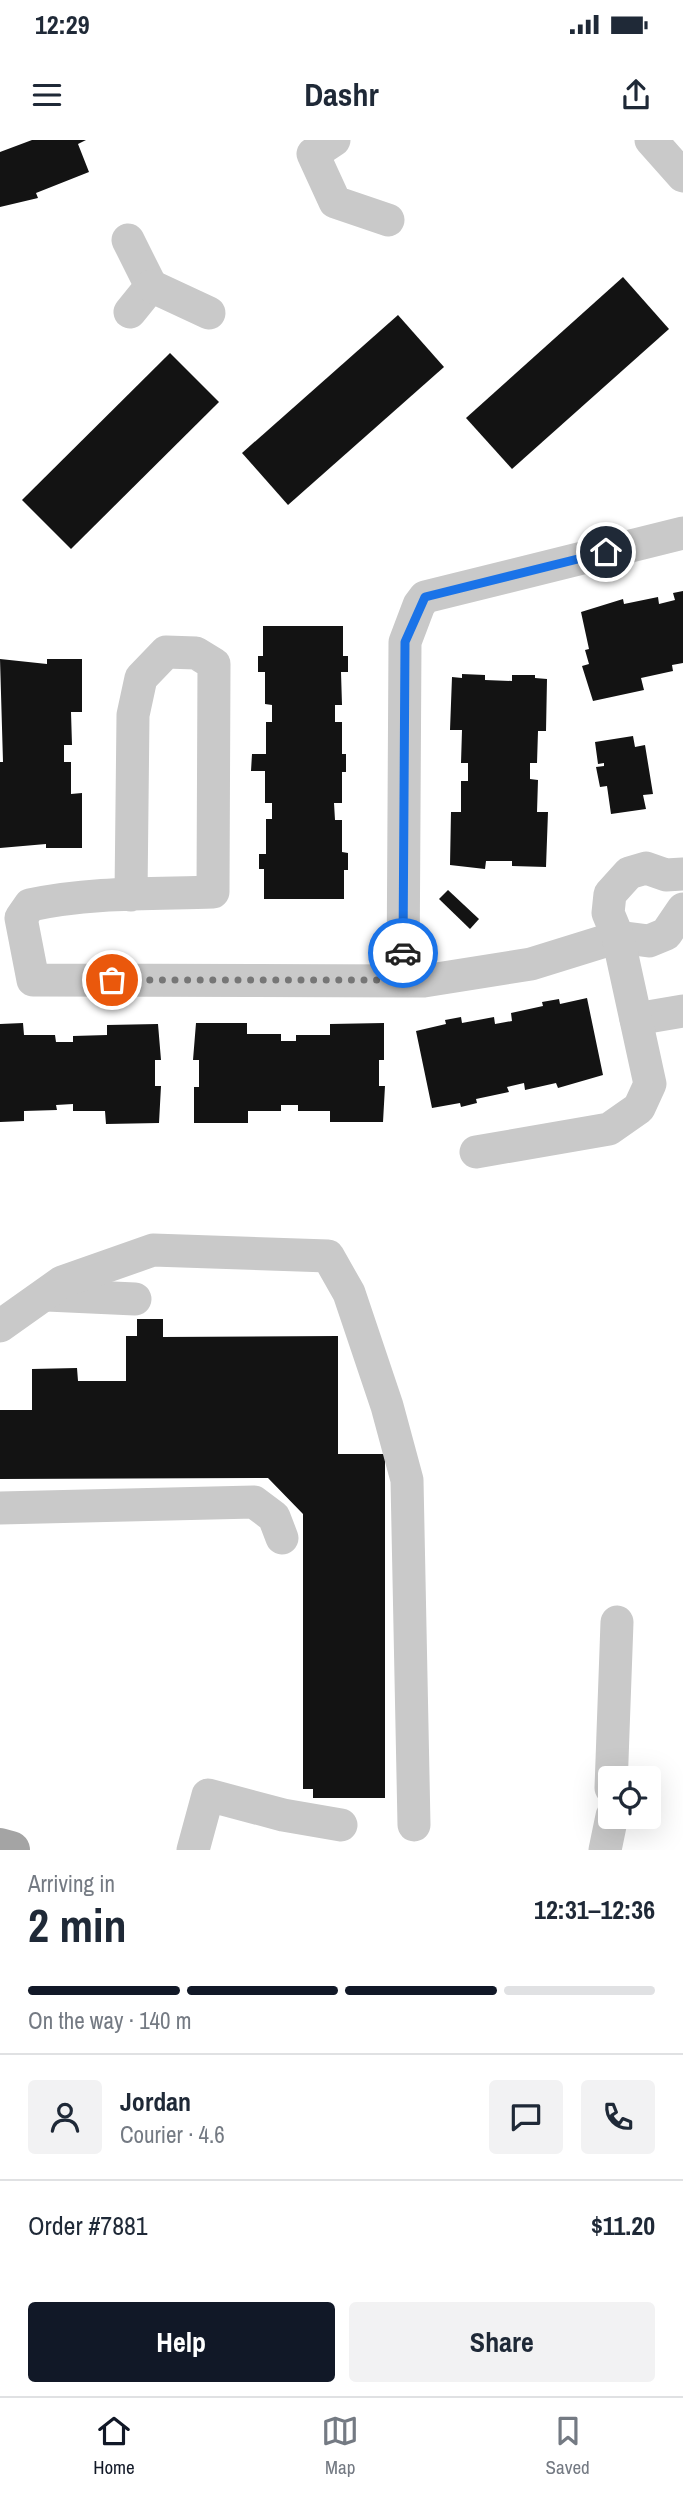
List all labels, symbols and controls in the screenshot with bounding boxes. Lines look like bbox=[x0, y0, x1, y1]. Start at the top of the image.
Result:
text: 12:29 bbox=[35, 7, 90, 42]
text: Dashr bbox=[304, 73, 379, 116]
icon: menu bbox=[28, 76, 66, 114]
icon: share bbox=[617, 76, 655, 114]
pin bbox=[576, 522, 636, 582]
icon: home bbox=[587, 533, 625, 571]
courier bbox=[368, 918, 438, 988]
icon: car bbox=[384, 934, 422, 972]
pin bbox=[82, 950, 142, 1010]
icon: bag bbox=[93, 961, 131, 999]
map controls bbox=[598, 1766, 661, 1829]
button: locate bbox=[598, 1766, 661, 1829]
text: Arriving in bbox=[28, 1868, 115, 1899]
text: 12:31–12:36 bbox=[534, 1892, 655, 1927]
text: 2 min bbox=[28, 1894, 127, 1956]
text: On the way · 140 m bbox=[28, 2005, 192, 2036]
button: person bbox=[28, 2080, 102, 2154]
button: chat bbox=[489, 2080, 563, 2154]
button: phone bbox=[581, 2080, 655, 2154]
text: Jordan bbox=[120, 2084, 191, 2119]
text: Courier · 4.6 bbox=[120, 2119, 225, 2150]
text: Order #7881 bbox=[28, 2208, 148, 2243]
text: $11.20 bbox=[591, 2208, 655, 2243]
button: Help bbox=[28, 2302, 335, 2382]
button: Share bbox=[349, 2302, 655, 2382]
tab: Home bbox=[93, 2412, 135, 2480]
tab: Map bbox=[321, 2412, 359, 2480]
tab: Saved bbox=[546, 2412, 590, 2480]

